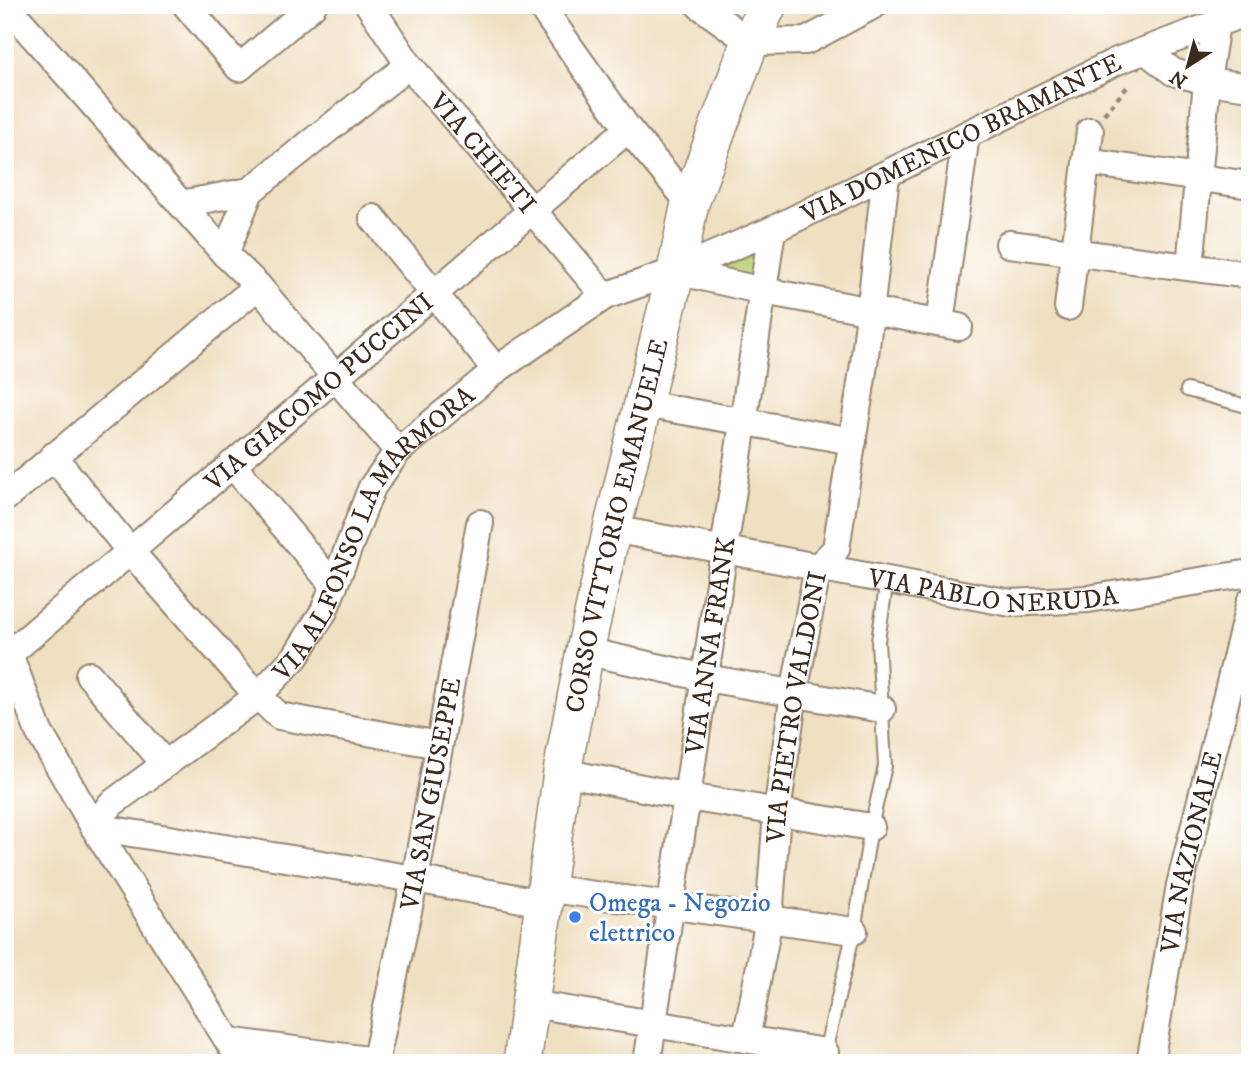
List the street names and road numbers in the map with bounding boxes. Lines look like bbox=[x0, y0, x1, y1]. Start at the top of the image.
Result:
street label: VIA DOMENICO BRAMANTE bbox=[795, 46, 1127, 231]
street label: VIA CHIETI bbox=[421, 86, 543, 221]
street label: VIA GIACOMO PUCCINI bbox=[198, 286, 441, 500]
street label: CORSO VITTORIO EMANUELE bbox=[559, 335, 677, 716]
street label: VIA ALFONSO LA MARMORA bbox=[265, 379, 482, 689]
street label: VIA ANNA FRANK bbox=[678, 534, 744, 758]
street label: VIA PABLO NERUDA bbox=[864, 562, 1121, 621]
street label: VIA PIETRO VALDONI bbox=[760, 569, 835, 845]
street label: VIA SAN GIUSEPPE bbox=[393, 675, 469, 914]
street label: VIA NAZIONALE bbox=[1154, 748, 1231, 957]

